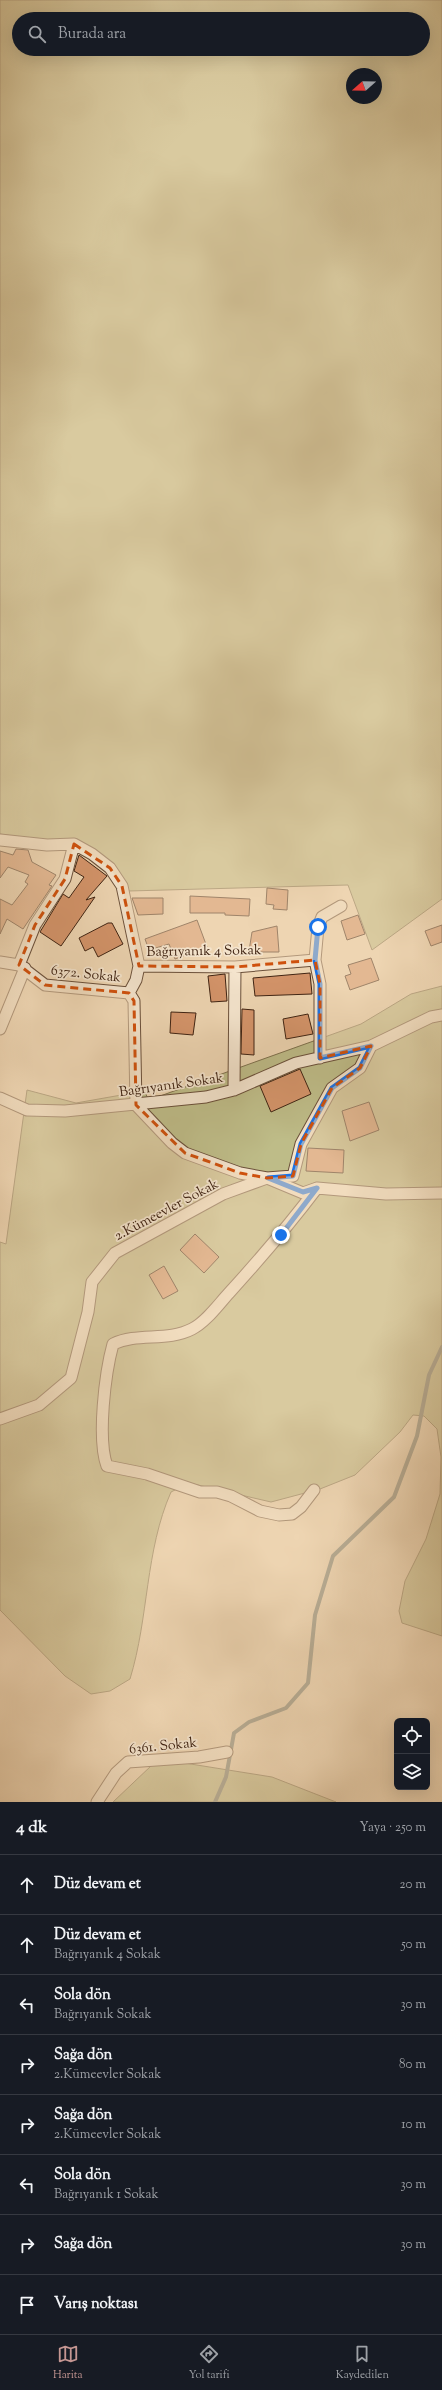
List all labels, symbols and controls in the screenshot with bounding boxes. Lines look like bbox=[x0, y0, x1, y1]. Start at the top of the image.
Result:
search box bbox=[12, 12, 430, 56]
icon: search bbox=[26, 23, 48, 45]
text: Burada ara bbox=[58, 24, 126, 45]
north arrow bbox=[346, 68, 382, 104]
route start bbox=[309, 918, 327, 936]
street label: Bağrıyanık 4 Sokak bbox=[146, 941, 262, 963]
street label: 6372. Sokak bbox=[50, 961, 122, 989]
street label: Bağrıyanık Sokak bbox=[118, 1069, 225, 1103]
street label: 2.Kümeevler Sokak bbox=[111, 1175, 223, 1247]
route end bbox=[272, 1226, 290, 1244]
map controls bbox=[394, 1718, 430, 1790]
button: locate bbox=[394, 1718, 430, 1754]
street label: 6361. Sokak bbox=[128, 1733, 199, 1761]
button: layers bbox=[394, 1754, 430, 1790]
text: 4 dk bbox=[16, 1816, 47, 1840]
text: Yaya · 250 m bbox=[360, 1819, 426, 1837]
icon: ahead bbox=[16, 1874, 38, 1896]
text: Düz devam et bbox=[54, 1874, 141, 1895]
text: 20 m bbox=[400, 1876, 426, 1894]
text: Düz devam et bbox=[54, 1925, 141, 1946]
icon: ahead bbox=[16, 1934, 38, 1956]
text: 50 m bbox=[401, 1936, 426, 1954]
text: Bağrıyanık 4 Sokak bbox=[54, 1946, 161, 1964]
text: Sola dön bbox=[54, 1985, 111, 2006]
icon: left bbox=[16, 1994, 38, 2016]
text: 30 m bbox=[400, 1996, 426, 2014]
text: Bağrıyanık Sokak bbox=[54, 2006, 152, 2024]
text: Sağa dön bbox=[54, 2045, 112, 2066]
icon: right bbox=[16, 2054, 38, 2076]
text: 80 m bbox=[399, 2056, 426, 2074]
text: 2.Kümeevler Sokak bbox=[54, 2066, 161, 2084]
text: Sağa dön bbox=[54, 2105, 112, 2126]
icon: right bbox=[16, 2114, 38, 2136]
text: 10 m bbox=[401, 2116, 426, 2134]
text: 2.Kümeevler Sokak bbox=[54, 2126, 161, 2144]
text: Sola dön bbox=[54, 2165, 111, 2186]
icon: left bbox=[16, 2174, 38, 2196]
text: 30 m bbox=[400, 2176, 426, 2194]
text: Bağrıyanık 1 Sokak bbox=[54, 2186, 159, 2204]
icon: right bbox=[16, 2234, 38, 2256]
text: Sağa dön bbox=[54, 2234, 112, 2255]
text: 30 m bbox=[400, 2236, 426, 2254]
icon: arrive bbox=[16, 2294, 38, 2316]
text: Varış noktası bbox=[54, 2294, 138, 2315]
tab: Harita bbox=[53, 2343, 83, 2383]
tab: Yol tarifi bbox=[189, 2343, 230, 2383]
tab: Kaydedilen bbox=[336, 2343, 389, 2383]

